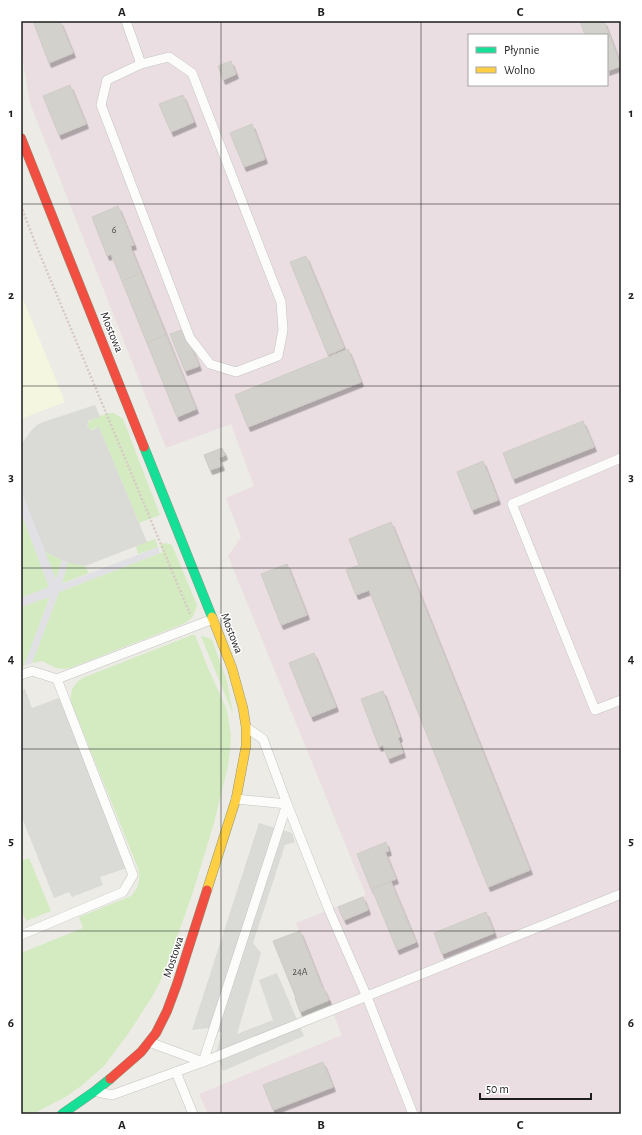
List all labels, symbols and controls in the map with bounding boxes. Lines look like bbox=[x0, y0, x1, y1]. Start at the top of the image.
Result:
text: A bbox=[118, 6, 126, 19]
text: B bbox=[317, 6, 325, 19]
text: C bbox=[517, 6, 524, 19]
legend bbox=[468, 34, 608, 86]
text: Płynnie bbox=[504, 44, 539, 57]
text: Wolno bbox=[504, 64, 535, 76]
text: 1 bbox=[9, 107, 13, 120]
text: 1 bbox=[629, 107, 633, 120]
house number: 6 bbox=[112, 225, 117, 235]
text: 2 bbox=[8, 289, 14, 302]
text: 2 bbox=[628, 289, 634, 302]
street label: Mostowa bbox=[98, 310, 126, 354]
text: 3 bbox=[8, 471, 14, 484]
text: 3 bbox=[628, 471, 634, 484]
street label: Mostowa bbox=[219, 611, 245, 655]
text: 4 bbox=[8, 653, 15, 666]
text: 4 bbox=[628, 653, 635, 666]
text: 5 bbox=[8, 835, 14, 848]
text: 5 bbox=[628, 835, 634, 848]
street label: Mostowa bbox=[161, 935, 185, 979]
house number: 24A bbox=[292, 967, 308, 977]
text: 6 bbox=[8, 1017, 14, 1030]
text: 6 bbox=[628, 1017, 634, 1030]
scale bar bbox=[480, 1075, 591, 1101]
text: 50 m bbox=[486, 1083, 509, 1095]
text: A bbox=[118, 1119, 126, 1132]
text: B bbox=[317, 1119, 325, 1132]
text: C bbox=[517, 1119, 524, 1132]

